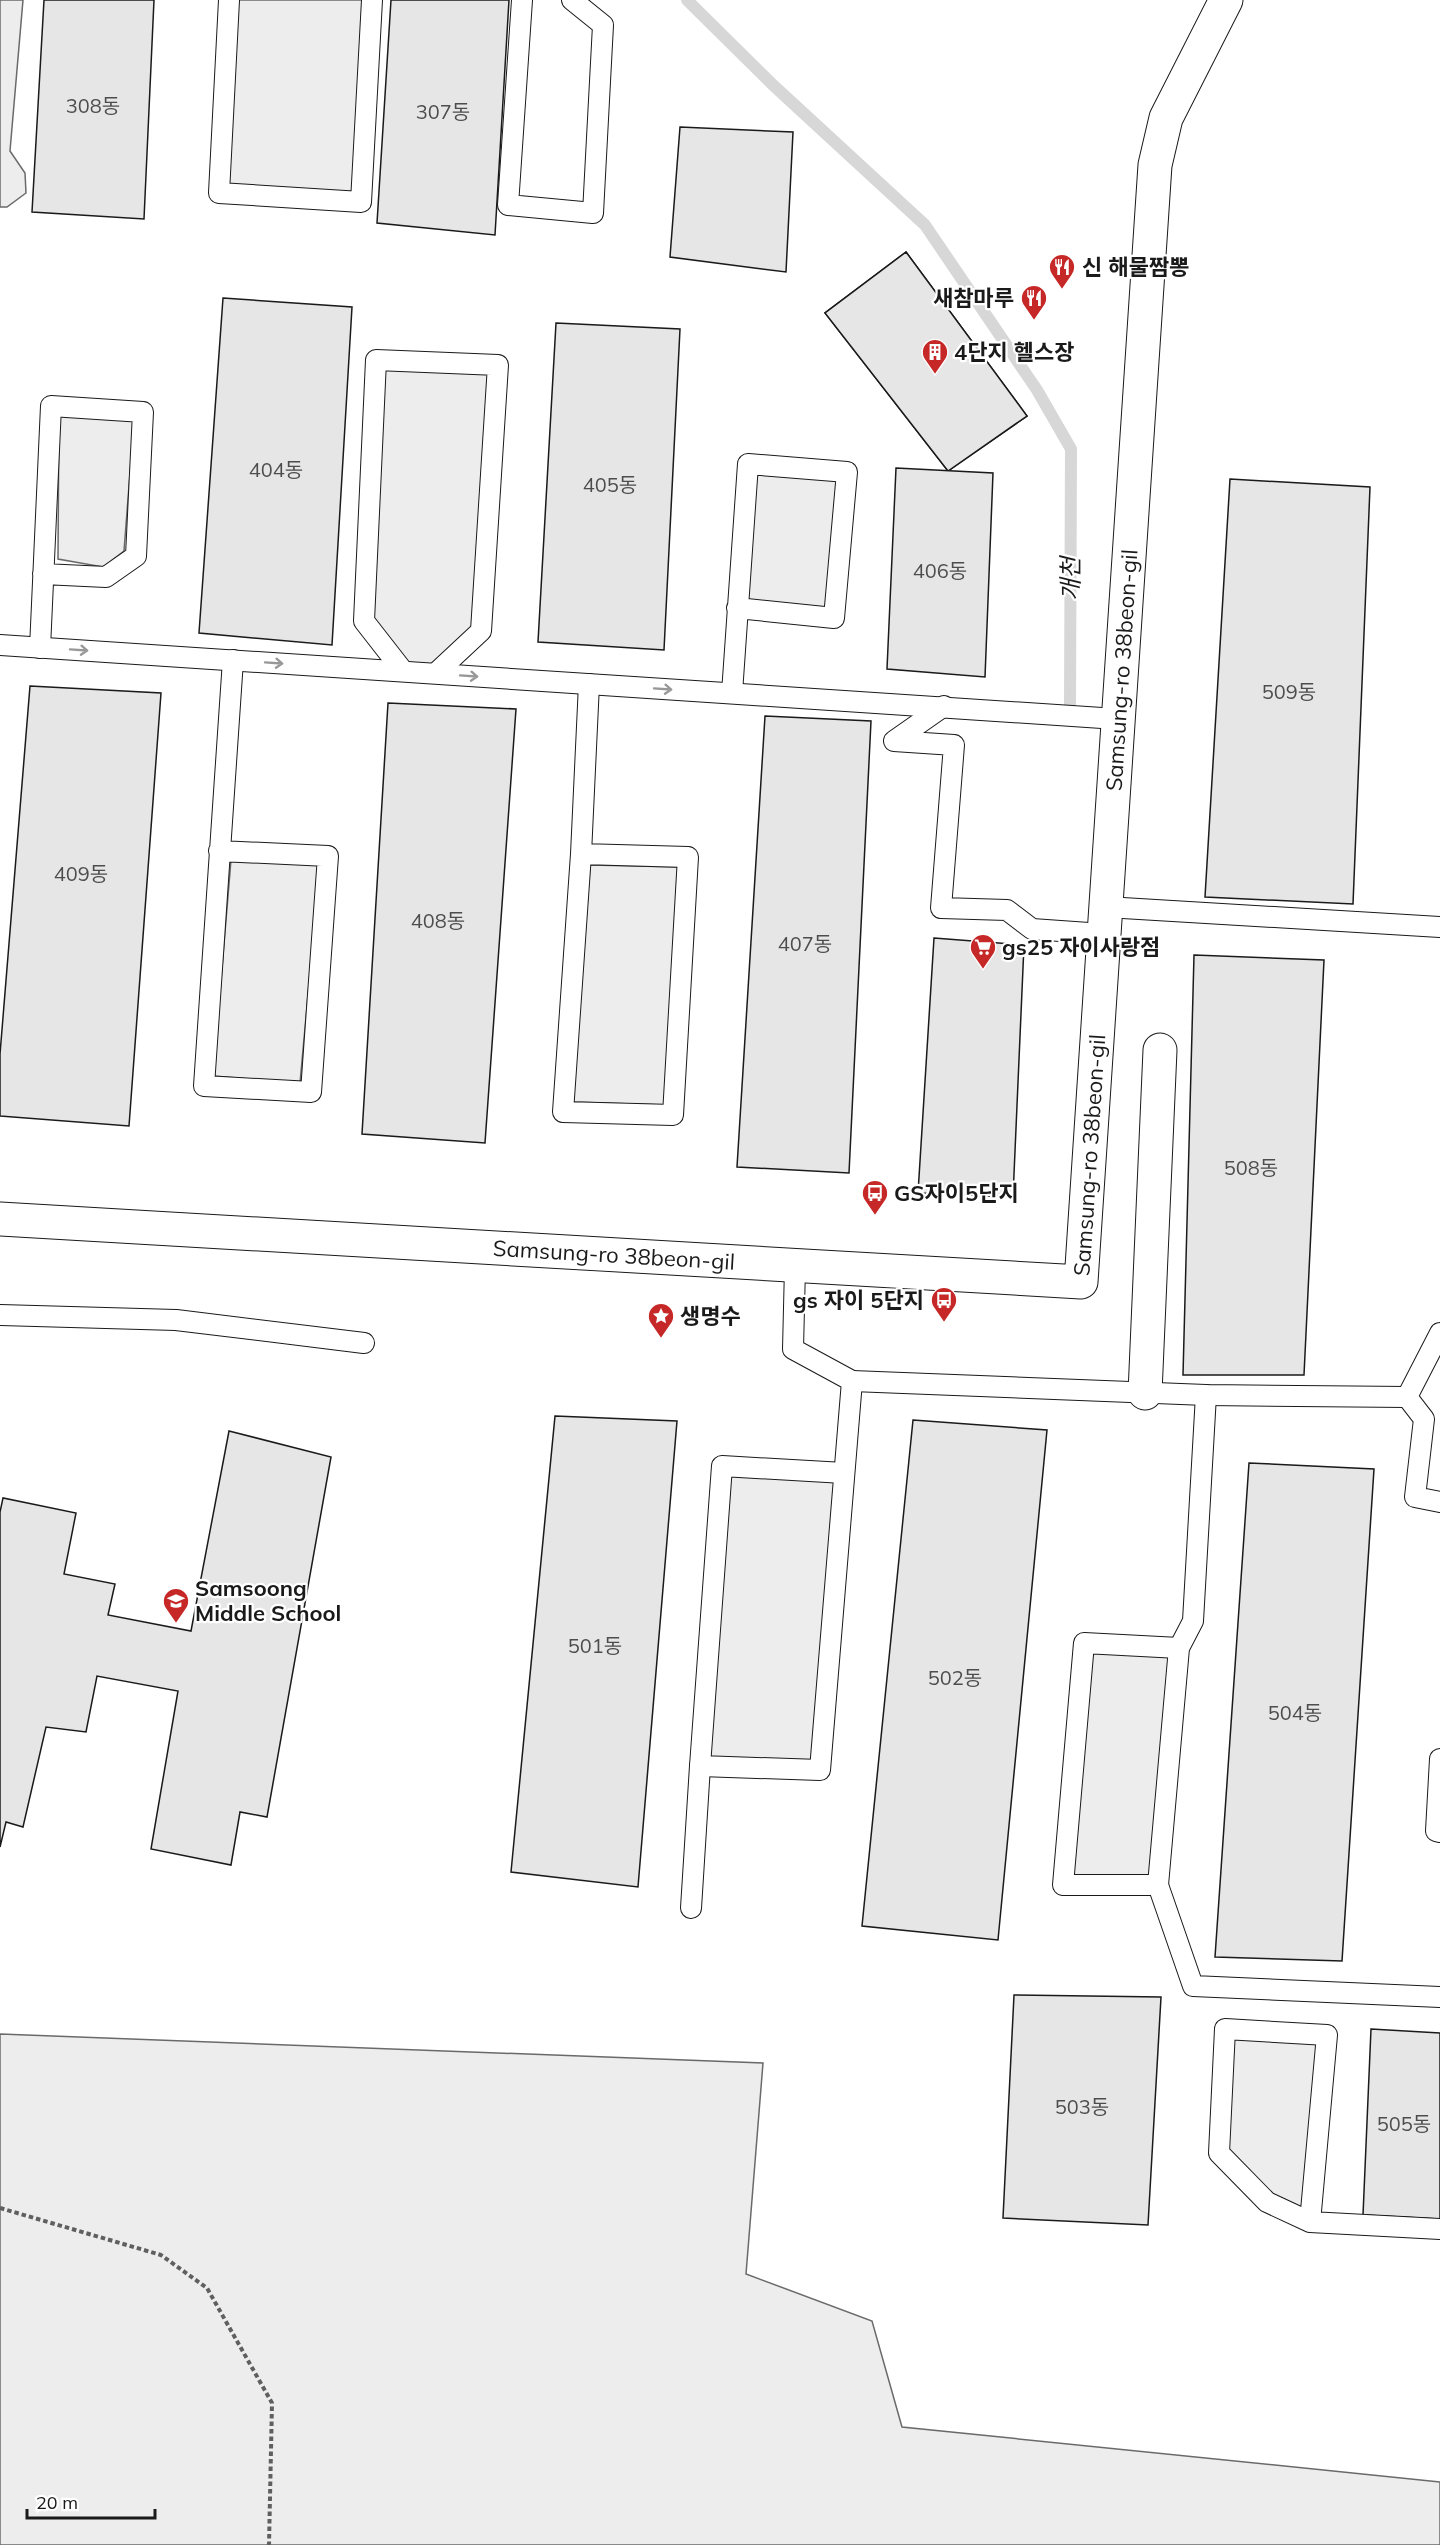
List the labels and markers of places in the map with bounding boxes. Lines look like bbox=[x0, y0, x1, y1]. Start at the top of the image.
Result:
restaurant icon: 신 해물짬뽕 bbox=[1047, 252, 1077, 290]
place label: 신 해물짬뽕 bbox=[1082, 253, 1189, 281]
restaurant icon: 새참마루 bbox=[1019, 283, 1049, 321]
place label: 새참마루 bbox=[933, 284, 1014, 312]
building icon: 4단지 헬스장 bbox=[920, 337, 950, 375]
place label: 4단지 헬스장 bbox=[954, 338, 1074, 366]
supermarket icon: gs25 자이사랑점 bbox=[968, 932, 998, 970]
place label: gs25 자이사랑점 bbox=[1002, 933, 1160, 961]
bus stop icon: GS자이5단지 bbox=[860, 1178, 890, 1216]
place label: GS자이5단지 bbox=[894, 1179, 1019, 1207]
bus stop icon: gs 자이 5단지 bbox=[929, 1285, 959, 1323]
place label: gs 자이 5단지 bbox=[793, 1286, 924, 1314]
place icon: 생명수 bbox=[646, 1301, 676, 1339]
place label: 생명수 bbox=[680, 1302, 741, 1330]
place label: Samsoong Middle School bbox=[195, 1574, 341, 1627]
school or university icon: Samsoong Middle School bbox=[161, 1586, 191, 1624]

